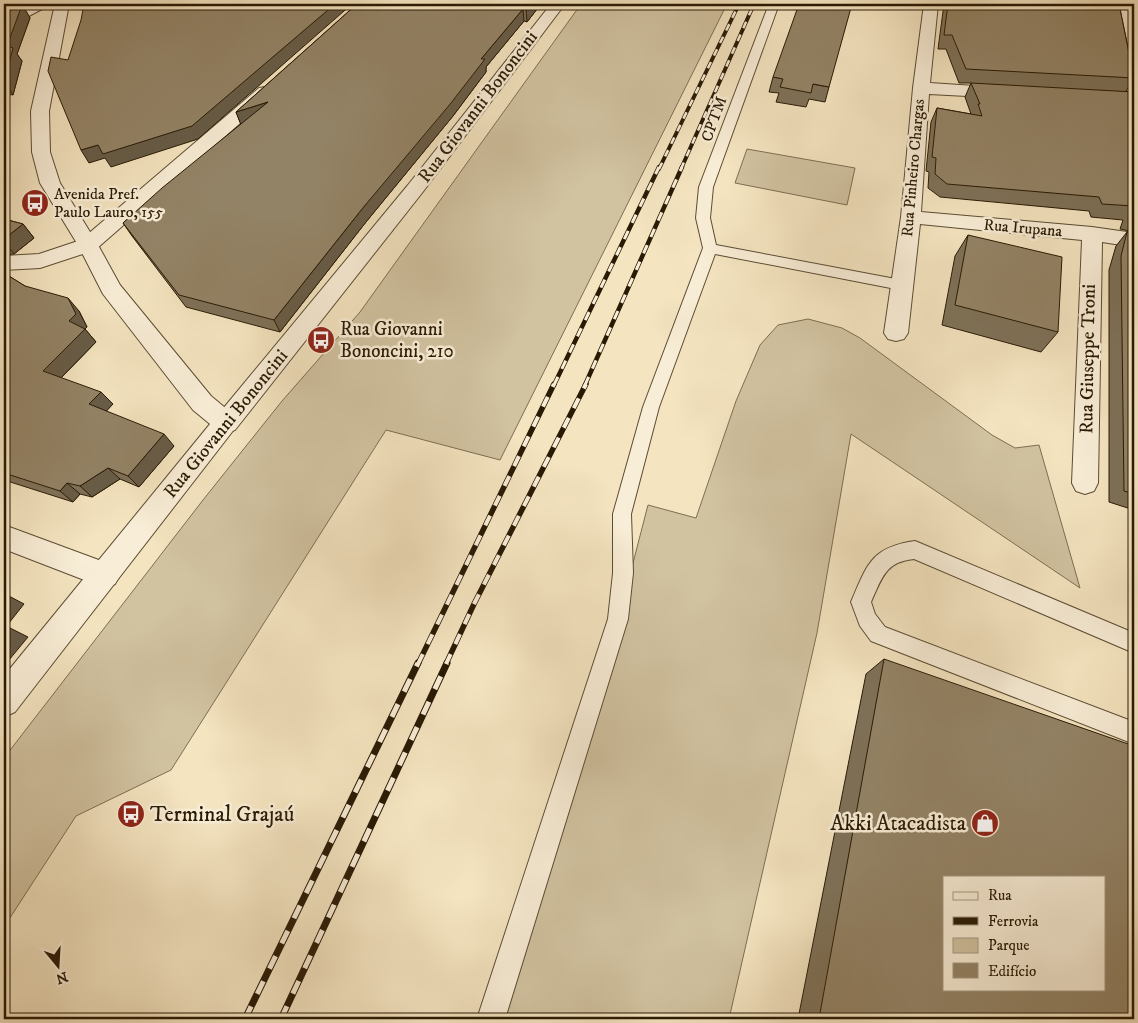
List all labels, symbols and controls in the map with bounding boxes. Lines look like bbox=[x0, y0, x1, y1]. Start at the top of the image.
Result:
street label: Rua Giovanni Bononcini bbox=[413, 26, 543, 188]
street label: CPTM bbox=[697, 94, 731, 144]
street label: Rua Pinheiro Chargas bbox=[897, 98, 929, 238]
place label: Avenida Pref. Paulo Lauro, 155 bbox=[54, 184, 163, 222]
bus stop icon: Avenida Pref. Paulo Lauro, 155 bbox=[20, 188, 50, 218]
street label: Rua Irupana bbox=[983, 215, 1063, 241]
street label: Rua Giuseppe Troni bbox=[1075, 284, 1101, 434]
place label: Rua Giovanni Bononcini, 210 bbox=[340, 318, 454, 363]
bus stop icon: Rua Giovanni Bononcini, 210 bbox=[306, 325, 336, 355]
street label: Rua Giovanni Bononcini bbox=[159, 345, 293, 503]
bus stop icon: Terminal Grajaú bbox=[116, 799, 146, 829]
place label: Terminal Grajaú bbox=[150, 801, 294, 828]
shop icon: Akki Atacadista bbox=[970, 808, 1000, 838]
place label: Akki Atacadista bbox=[830, 810, 967, 837]
legend bbox=[943, 876, 1106, 990]
text: Rua bbox=[988, 886, 1012, 905]
text: Ferrovia bbox=[988, 912, 1039, 931]
text: Parque bbox=[988, 936, 1029, 955]
north arrow bbox=[32, 940, 82, 990]
text: Edifício bbox=[988, 962, 1036, 981]
text: N bbox=[53, 967, 70, 988]

